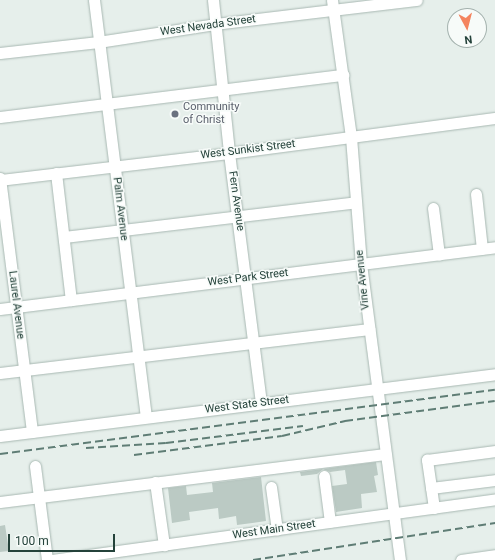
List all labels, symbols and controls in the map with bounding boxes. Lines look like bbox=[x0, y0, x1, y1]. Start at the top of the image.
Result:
north arrow bbox=[447, 8, 487, 48]
street label: West Nevada Street bbox=[159, 13, 257, 39]
text: N bbox=[464, 32, 473, 46]
place label: Community of Christ bbox=[183, 101, 239, 127]
marker: Community of Christ bbox=[170, 109, 180, 119]
street label: West Sunkist Street bbox=[200, 138, 296, 162]
street label: Fern Avenue bbox=[225, 170, 247, 232]
street label: Palm Avenue bbox=[110, 176, 130, 242]
street label: Vine Avenue bbox=[353, 249, 373, 311]
street label: West Park Street bbox=[207, 266, 289, 290]
street label: Laurel Avenue bbox=[5, 270, 27, 340]
street label: West State Street bbox=[204, 393, 290, 417]
street label: West Main Street bbox=[232, 518, 316, 542]
scale bar bbox=[10, 526, 117, 552]
text: 100 m bbox=[15, 534, 49, 548]

